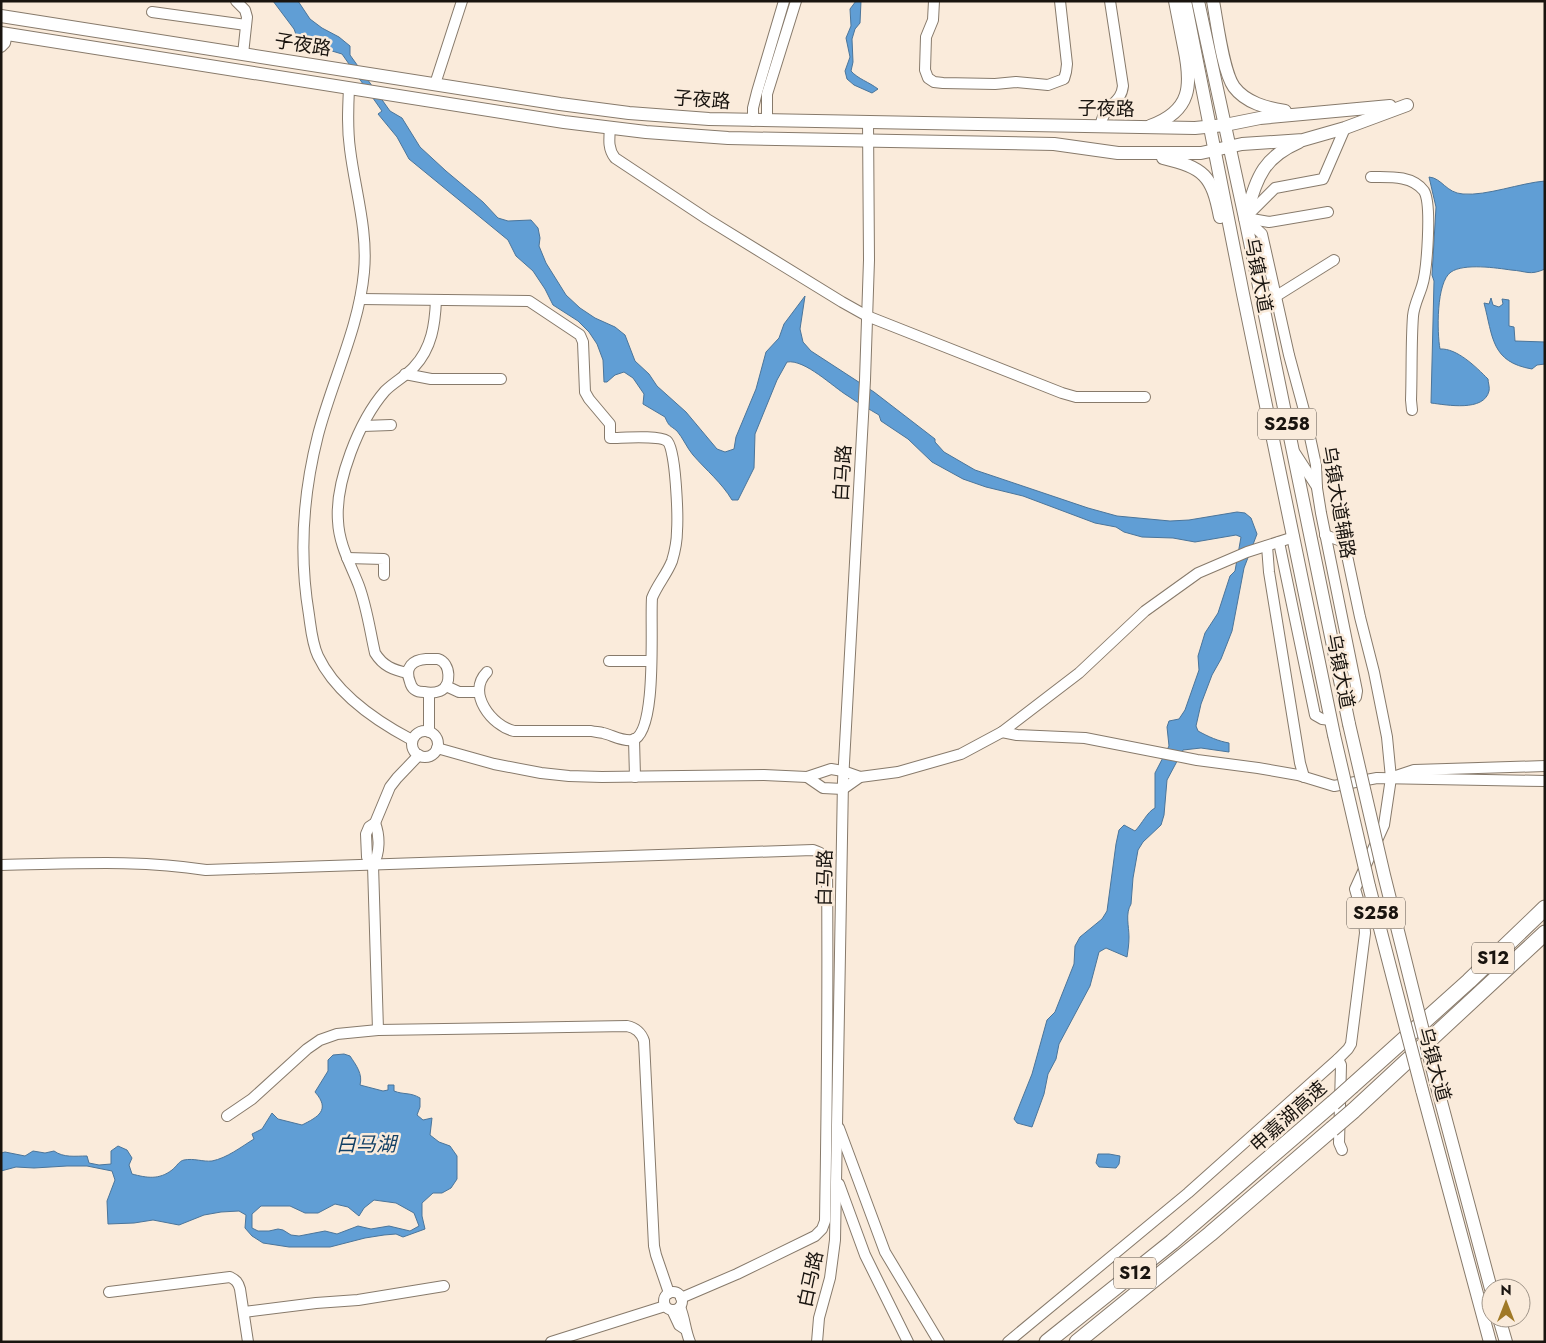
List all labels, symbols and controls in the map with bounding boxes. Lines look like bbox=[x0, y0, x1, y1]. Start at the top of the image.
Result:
street label: 子夜路 bbox=[273, 27, 333, 62]
street label: 子夜路 bbox=[673, 84, 731, 115]
street label: 子夜路 bbox=[1077, 95, 1135, 122]
street label: 乌镇大道 bbox=[1238, 235, 1279, 315]
road number: S258 bbox=[1258, 408, 1316, 439]
street label: 白马路 bbox=[828, 444, 857, 502]
street label: 乌镇大道辅路 bbox=[1315, 444, 1362, 561]
street label: 乌镇大道 bbox=[1320, 631, 1361, 711]
street label: 白马路 bbox=[811, 849, 838, 907]
road number: S258 bbox=[1347, 898, 1405, 928]
road number: S12 bbox=[1472, 942, 1514, 974]
street label: 乌镇大道 bbox=[1412, 1024, 1457, 1104]
street label: 申嘉湖高速 bbox=[1244, 1075, 1333, 1158]
water label: 白马湖 bbox=[336, 1130, 399, 1159]
street label: 白马路 bbox=[791, 1248, 830, 1310]
road number: S12 bbox=[1114, 1258, 1156, 1288]
north arrow bbox=[1481, 1278, 1531, 1328]
text: N bbox=[1500, 1280, 1512, 1300]

